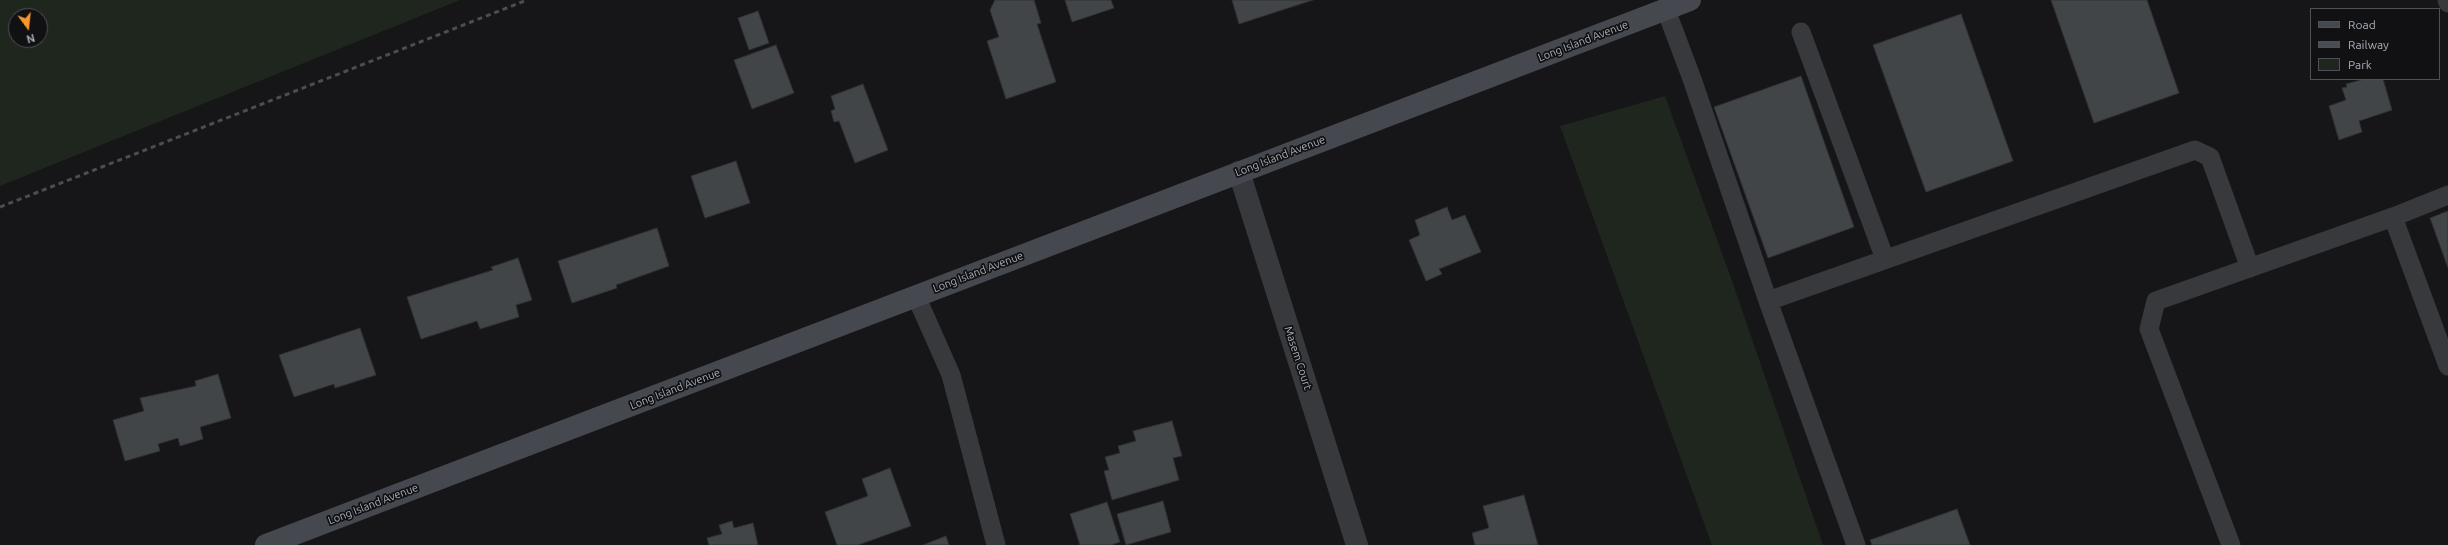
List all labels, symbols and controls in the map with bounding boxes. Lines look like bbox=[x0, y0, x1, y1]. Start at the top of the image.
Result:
north arrow bbox=[8, 8, 48, 48]
legend bbox=[2310, 8, 2440, 80]
street label: Long Island Avenue bbox=[1536, 18, 1630, 64]
text: Road bbox=[2348, 18, 2376, 31]
text: N bbox=[25, 32, 36, 45]
text: Railway bbox=[2348, 38, 2389, 51]
text: Park bbox=[2348, 58, 2372, 71]
street label: Long Island Avenue bbox=[1233, 133, 1327, 179]
street label: Long Island Avenue bbox=[931, 249, 1025, 295]
street label: Masem Court bbox=[1282, 325, 1314, 391]
street label: Long Island Avenue bbox=[628, 366, 722, 412]
street label: Long Island Avenue bbox=[326, 481, 420, 527]

